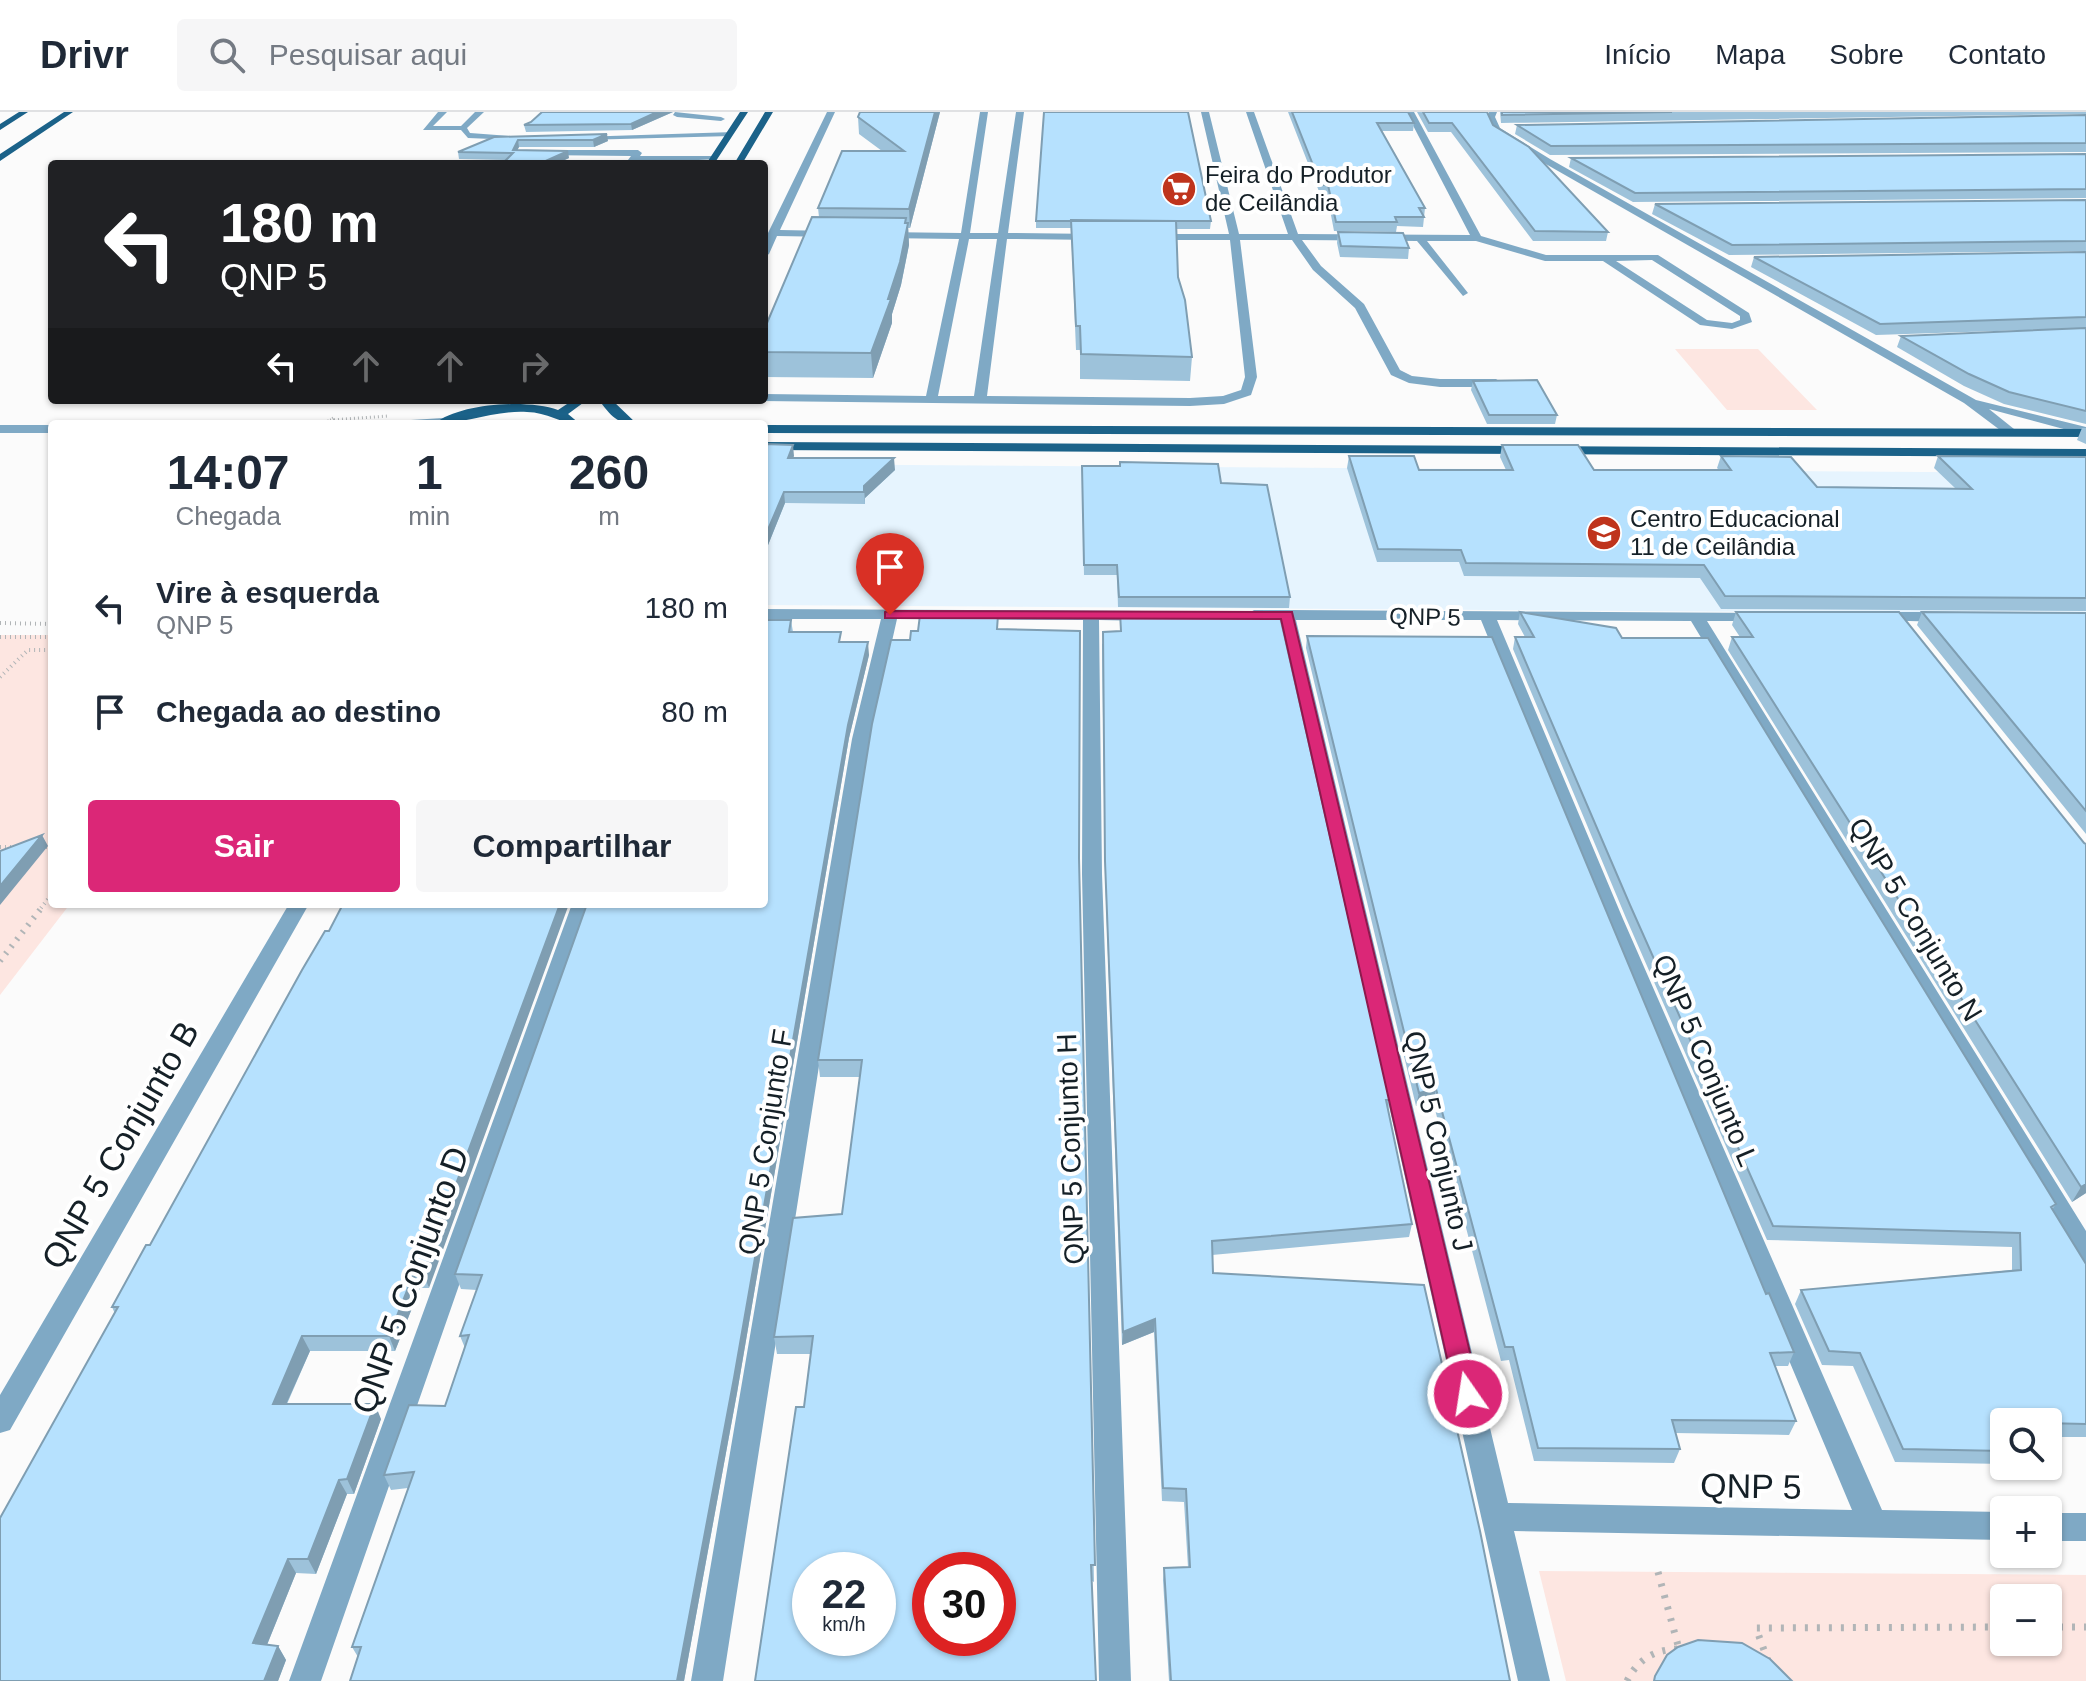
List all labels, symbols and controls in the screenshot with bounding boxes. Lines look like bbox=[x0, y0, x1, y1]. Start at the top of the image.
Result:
search box bbox=[177, 19, 737, 91]
icon: search bbox=[205, 33, 249, 77]
text: Drivr bbox=[40, 34, 129, 76]
text: Pesquisar aqui bbox=[269, 38, 467, 71]
text: Início bbox=[1604, 39, 1671, 70]
text: Mapa bbox=[1715, 39, 1785, 70]
text: Sobre bbox=[1829, 39, 1904, 70]
text: Contato bbox=[1948, 39, 2046, 70]
place label: Feira do Produtor de Ceilândia bbox=[1205, 161, 1392, 216]
supermarket icon: Feira do Produtor de Ceilândia bbox=[1160, 170, 1198, 208]
text: 180 m bbox=[220, 191, 379, 254]
icon: left bbox=[88, 192, 192, 296]
text: QNP 5 bbox=[220, 257, 327, 298]
icon: left bbox=[260, 344, 304, 388]
icon: ahead bbox=[344, 344, 388, 388]
icon: ahead bbox=[428, 344, 472, 388]
icon: right bbox=[512, 344, 556, 388]
text: 14:07 bbox=[167, 446, 290, 499]
text: 1 bbox=[416, 446, 443, 499]
text: 260 bbox=[569, 446, 649, 499]
text: Chegada bbox=[175, 501, 281, 531]
text: min bbox=[408, 501, 450, 531]
text: m bbox=[598, 501, 620, 531]
place label: Centro Educacional 11 de Ceilândia bbox=[1630, 505, 1839, 560]
school or university icon: Centro Educacional 11 de Ceilândia bbox=[1585, 514, 1623, 552]
pin bbox=[856, 533, 924, 615]
icon: arrive bbox=[868, 545, 912, 589]
text: Vire à esquerda bbox=[156, 576, 379, 609]
icon: left bbox=[88, 586, 132, 630]
text: 180 m bbox=[645, 591, 728, 624]
street label: QNP 5 bbox=[1389, 602, 1461, 631]
text: QNP 5 bbox=[156, 610, 234, 640]
icon: arrive bbox=[88, 690, 132, 734]
text: Chegada ao destino bbox=[156, 695, 441, 728]
text: 80 m bbox=[661, 695, 728, 728]
button: Sair bbox=[88, 800, 400, 892]
button: Compartilhar bbox=[416, 800, 728, 892]
street label: QNP 5 Conjunto N bbox=[1843, 812, 1988, 1026]
street label: QNP 5 Conjunto L bbox=[1647, 950, 1764, 1171]
street label: QNP 5 Conjunto B bbox=[34, 1015, 206, 1275]
street label: QNP 5 Conjunto F bbox=[732, 1027, 799, 1257]
street label: QNP 5 Conjunto J bbox=[1398, 1028, 1479, 1254]
street label: QNP 5 Conjunto H bbox=[1051, 1033, 1090, 1265]
street label: QNP 5 Conjunto D bbox=[344, 1141, 476, 1419]
position arrow bbox=[1426, 1352, 1510, 1436]
map controls bbox=[1990, 1408, 2062, 1656]
button: search bbox=[1990, 1408, 2062, 1480]
street label: QNP 5 bbox=[1700, 1466, 1802, 1506]
button: + bbox=[1990, 1496, 2062, 1568]
speed limit sign: 30 bbox=[912, 1552, 1016, 1656]
text: 22 bbox=[822, 1572, 866, 1616]
button: − bbox=[1990, 1584, 2062, 1656]
text: km/h bbox=[822, 1613, 866, 1635]

